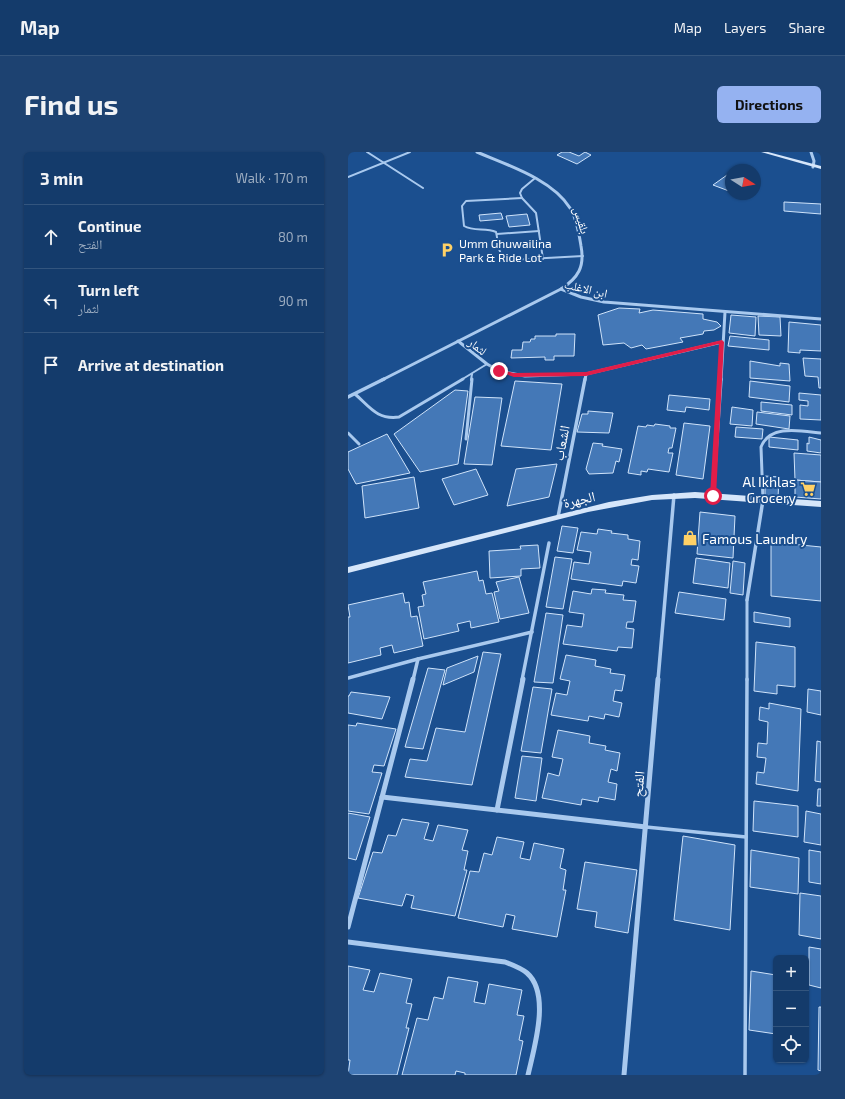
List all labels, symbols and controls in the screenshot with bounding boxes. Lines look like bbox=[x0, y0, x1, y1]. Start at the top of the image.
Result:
text: Map bbox=[20, 16, 60, 39]
text: Map bbox=[674, 19, 702, 36]
text: Layers bbox=[724, 19, 766, 36]
text: Share bbox=[788, 19, 825, 36]
button: Directions bbox=[717, 86, 821, 123]
text: Find us bbox=[24, 87, 118, 121]
north arrow bbox=[725, 164, 761, 200]
text: 3 min bbox=[40, 168, 83, 188]
text: Walk · 170 m bbox=[236, 170, 308, 186]
street label: بلقيس bbox=[570, 205, 593, 236]
text: Continue bbox=[78, 217, 141, 235]
icon: ahead bbox=[40, 226, 62, 248]
text: 80 m bbox=[278, 229, 308, 245]
text: الفتح bbox=[78, 236, 102, 252]
place label: Umm Ghuwailina Park & Ride Lot bbox=[459, 236, 552, 264]
parking icon: Umm Ghuwailina Park & Ride Lot bbox=[438, 241, 456, 259]
street label: ابن الاغلب bbox=[563, 276, 609, 301]
text: Turn left bbox=[78, 281, 139, 299]
icon: left bbox=[40, 290, 62, 312]
text: 90 m bbox=[278, 293, 308, 309]
text: لثمار bbox=[78, 300, 99, 316]
street label: لثمار bbox=[465, 334, 490, 358]
icon: arrive bbox=[40, 354, 62, 376]
text: Arrive at destination bbox=[78, 356, 224, 374]
route end bbox=[490, 362, 508, 380]
street label: الشعاب bbox=[549, 424, 573, 462]
place label: Al Ikhlas Grocery bbox=[742, 473, 797, 506]
supermarket icon: Al Ikhlas Grocery bbox=[799, 480, 817, 498]
street label: الجهرة bbox=[561, 487, 597, 512]
route start bbox=[704, 487, 722, 505]
shop icon: Famous Laundry bbox=[681, 529, 699, 547]
place label: Famous Laundry bbox=[702, 530, 808, 547]
street label: الفتح bbox=[628, 770, 650, 798]
map controls bbox=[773, 955, 809, 1063]
button: + bbox=[773, 955, 809, 991]
button: − bbox=[773, 991, 809, 1027]
button: locate bbox=[773, 1027, 809, 1063]

